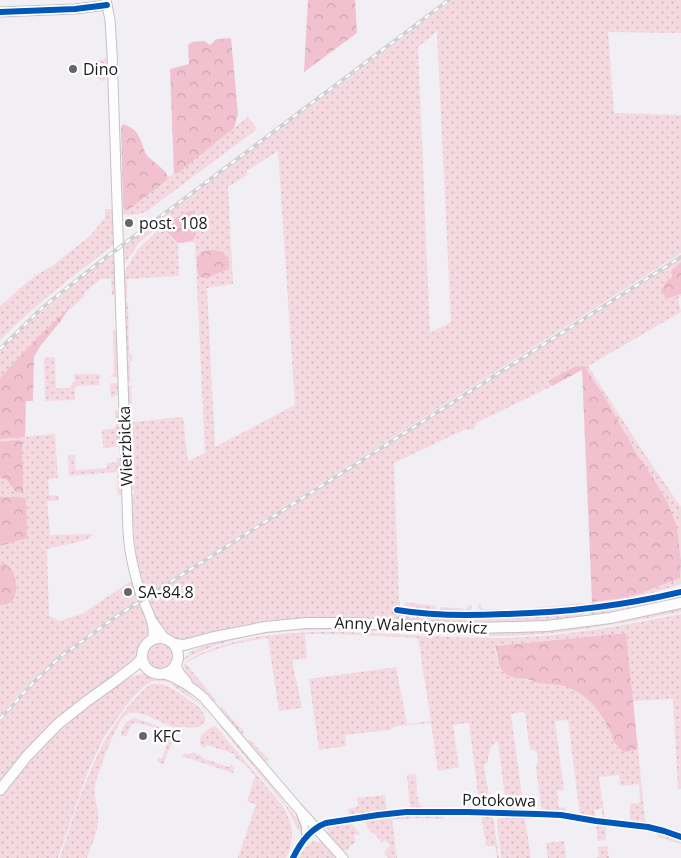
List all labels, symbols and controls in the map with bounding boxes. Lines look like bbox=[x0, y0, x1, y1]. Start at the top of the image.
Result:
place label: Dino bbox=[83, 58, 118, 80]
marker: Dino bbox=[67, 63, 79, 75]
place label: post. 108 bbox=[139, 212, 208, 234]
marker: post. 108 bbox=[123, 217, 135, 229]
street label: Wierzbicka bbox=[113, 405, 137, 487]
place label: SA-84.8 bbox=[138, 581, 194, 603]
marker: SA-84.8 bbox=[122, 586, 134, 598]
street label: Anny Walentynowicz bbox=[334, 611, 488, 639]
place label: KFC bbox=[153, 725, 181, 747]
marker: KFC bbox=[137, 730, 149, 742]
street label: Potokowa bbox=[462, 788, 536, 812]

